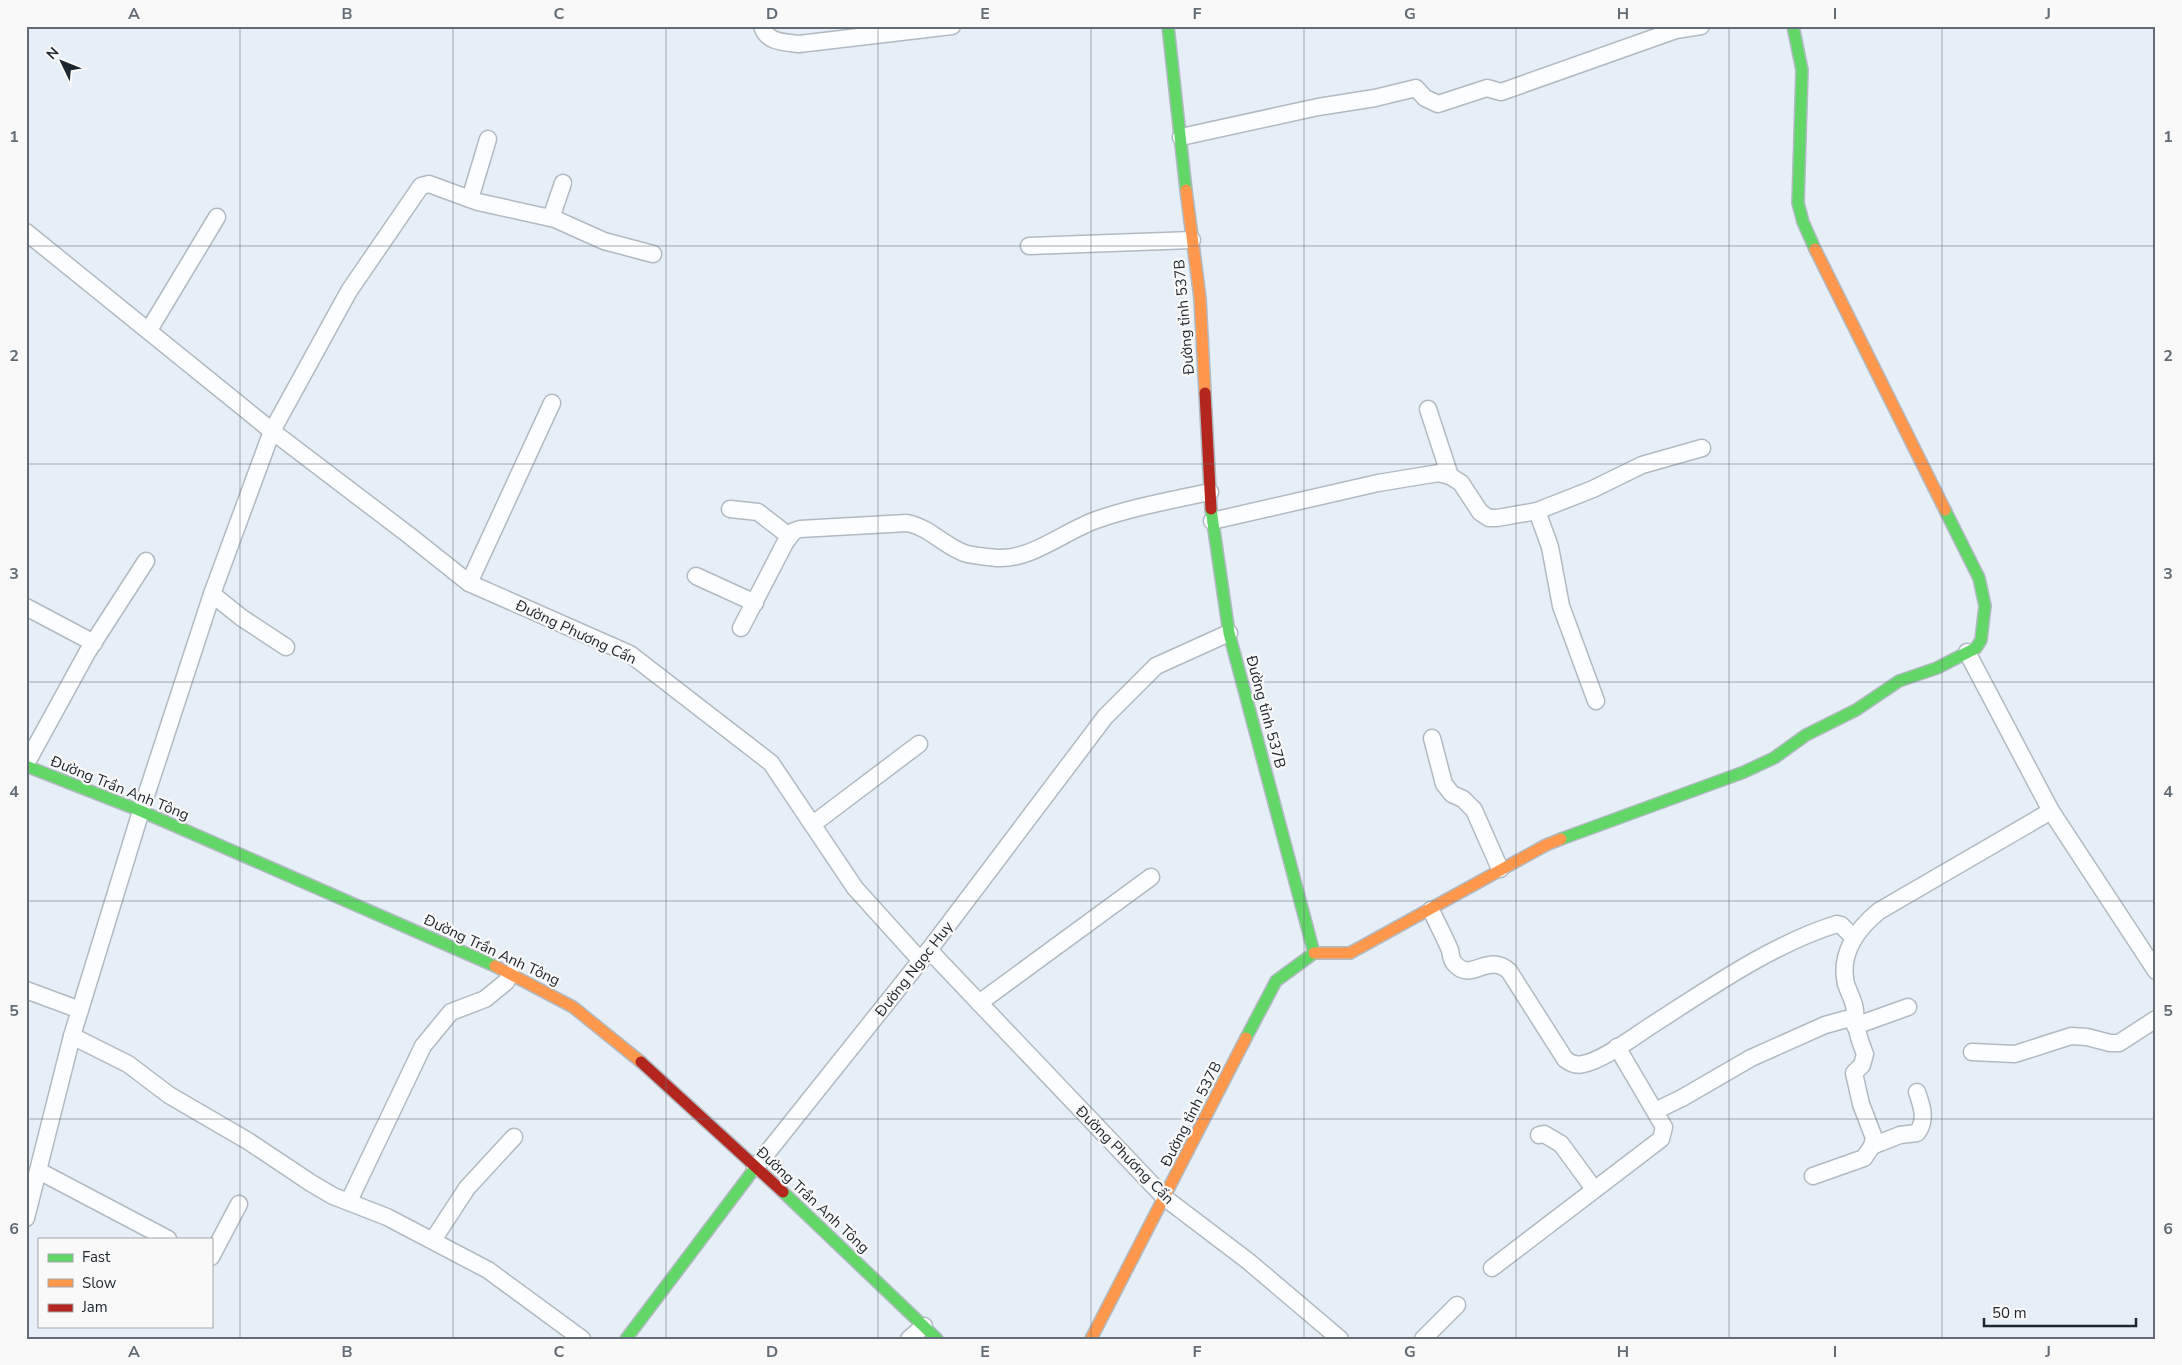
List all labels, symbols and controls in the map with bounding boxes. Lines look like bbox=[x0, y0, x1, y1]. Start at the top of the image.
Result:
text: A bbox=[128, 3, 140, 25]
text: B bbox=[341, 3, 353, 25]
text: C bbox=[554, 3, 565, 25]
text: D bbox=[766, 3, 778, 25]
text: E bbox=[980, 3, 990, 25]
text: F bbox=[1193, 3, 1202, 25]
text: G bbox=[1404, 3, 1416, 25]
text: H bbox=[1617, 3, 1629, 25]
text: I bbox=[1833, 3, 1837, 25]
text: J bbox=[2044, 3, 2051, 25]
north arrow bbox=[38, 38, 88, 88]
text: N bbox=[42, 43, 63, 64]
text: 1 bbox=[9, 126, 19, 148]
text: 1 bbox=[2163, 126, 2173, 148]
street label: Đường tỉnh 537B bbox=[1169, 258, 1199, 377]
text: 2 bbox=[9, 345, 19, 367]
text: 2 bbox=[2163, 345, 2173, 367]
text: 3 bbox=[9, 563, 19, 585]
text: 3 bbox=[2163, 563, 2173, 585]
street label: Đường Phương Cấn bbox=[511, 595, 640, 669]
street label: Đường tỉnh 537B bbox=[1241, 653, 1291, 771]
street label: Đường Trần Anh Tông bbox=[47, 751, 192, 825]
text: 4 bbox=[9, 781, 19, 803]
text: 4 bbox=[2163, 781, 2173, 803]
street label: Đường Trần Anh Tông bbox=[420, 909, 563, 990]
street label: Đường Ngọc Huy bbox=[870, 917, 958, 1022]
text: 5 bbox=[9, 1000, 19, 1022]
text: 5 bbox=[2163, 1000, 2173, 1022]
street label: Đường tỉnh 537B bbox=[1155, 1058, 1226, 1171]
street label: Đường Phương Cấn bbox=[1071, 1101, 1178, 1208]
street label: Đường Trần Anh Tông bbox=[751, 1142, 874, 1258]
text: 6 bbox=[9, 1218, 19, 1240]
text: 6 bbox=[2163, 1218, 2173, 1240]
legend bbox=[38, 1238, 212, 1328]
text: Fast bbox=[82, 1247, 111, 1267]
text: Slow bbox=[82, 1273, 117, 1293]
scale bar bbox=[1984, 1295, 2137, 1327]
text: Jam bbox=[81, 1297, 108, 1317]
text: 50 m bbox=[1992, 1303, 2027, 1323]
text: A bbox=[128, 1341, 140, 1363]
text: B bbox=[341, 1341, 353, 1363]
text: C bbox=[554, 1341, 565, 1363]
text: D bbox=[766, 1341, 778, 1363]
text: E bbox=[980, 1341, 990, 1363]
text: F bbox=[1193, 1341, 1202, 1363]
text: G bbox=[1404, 1341, 1416, 1363]
text: H bbox=[1617, 1341, 1629, 1363]
text: I bbox=[1833, 1341, 1837, 1363]
text: J bbox=[2044, 1341, 2051, 1363]

